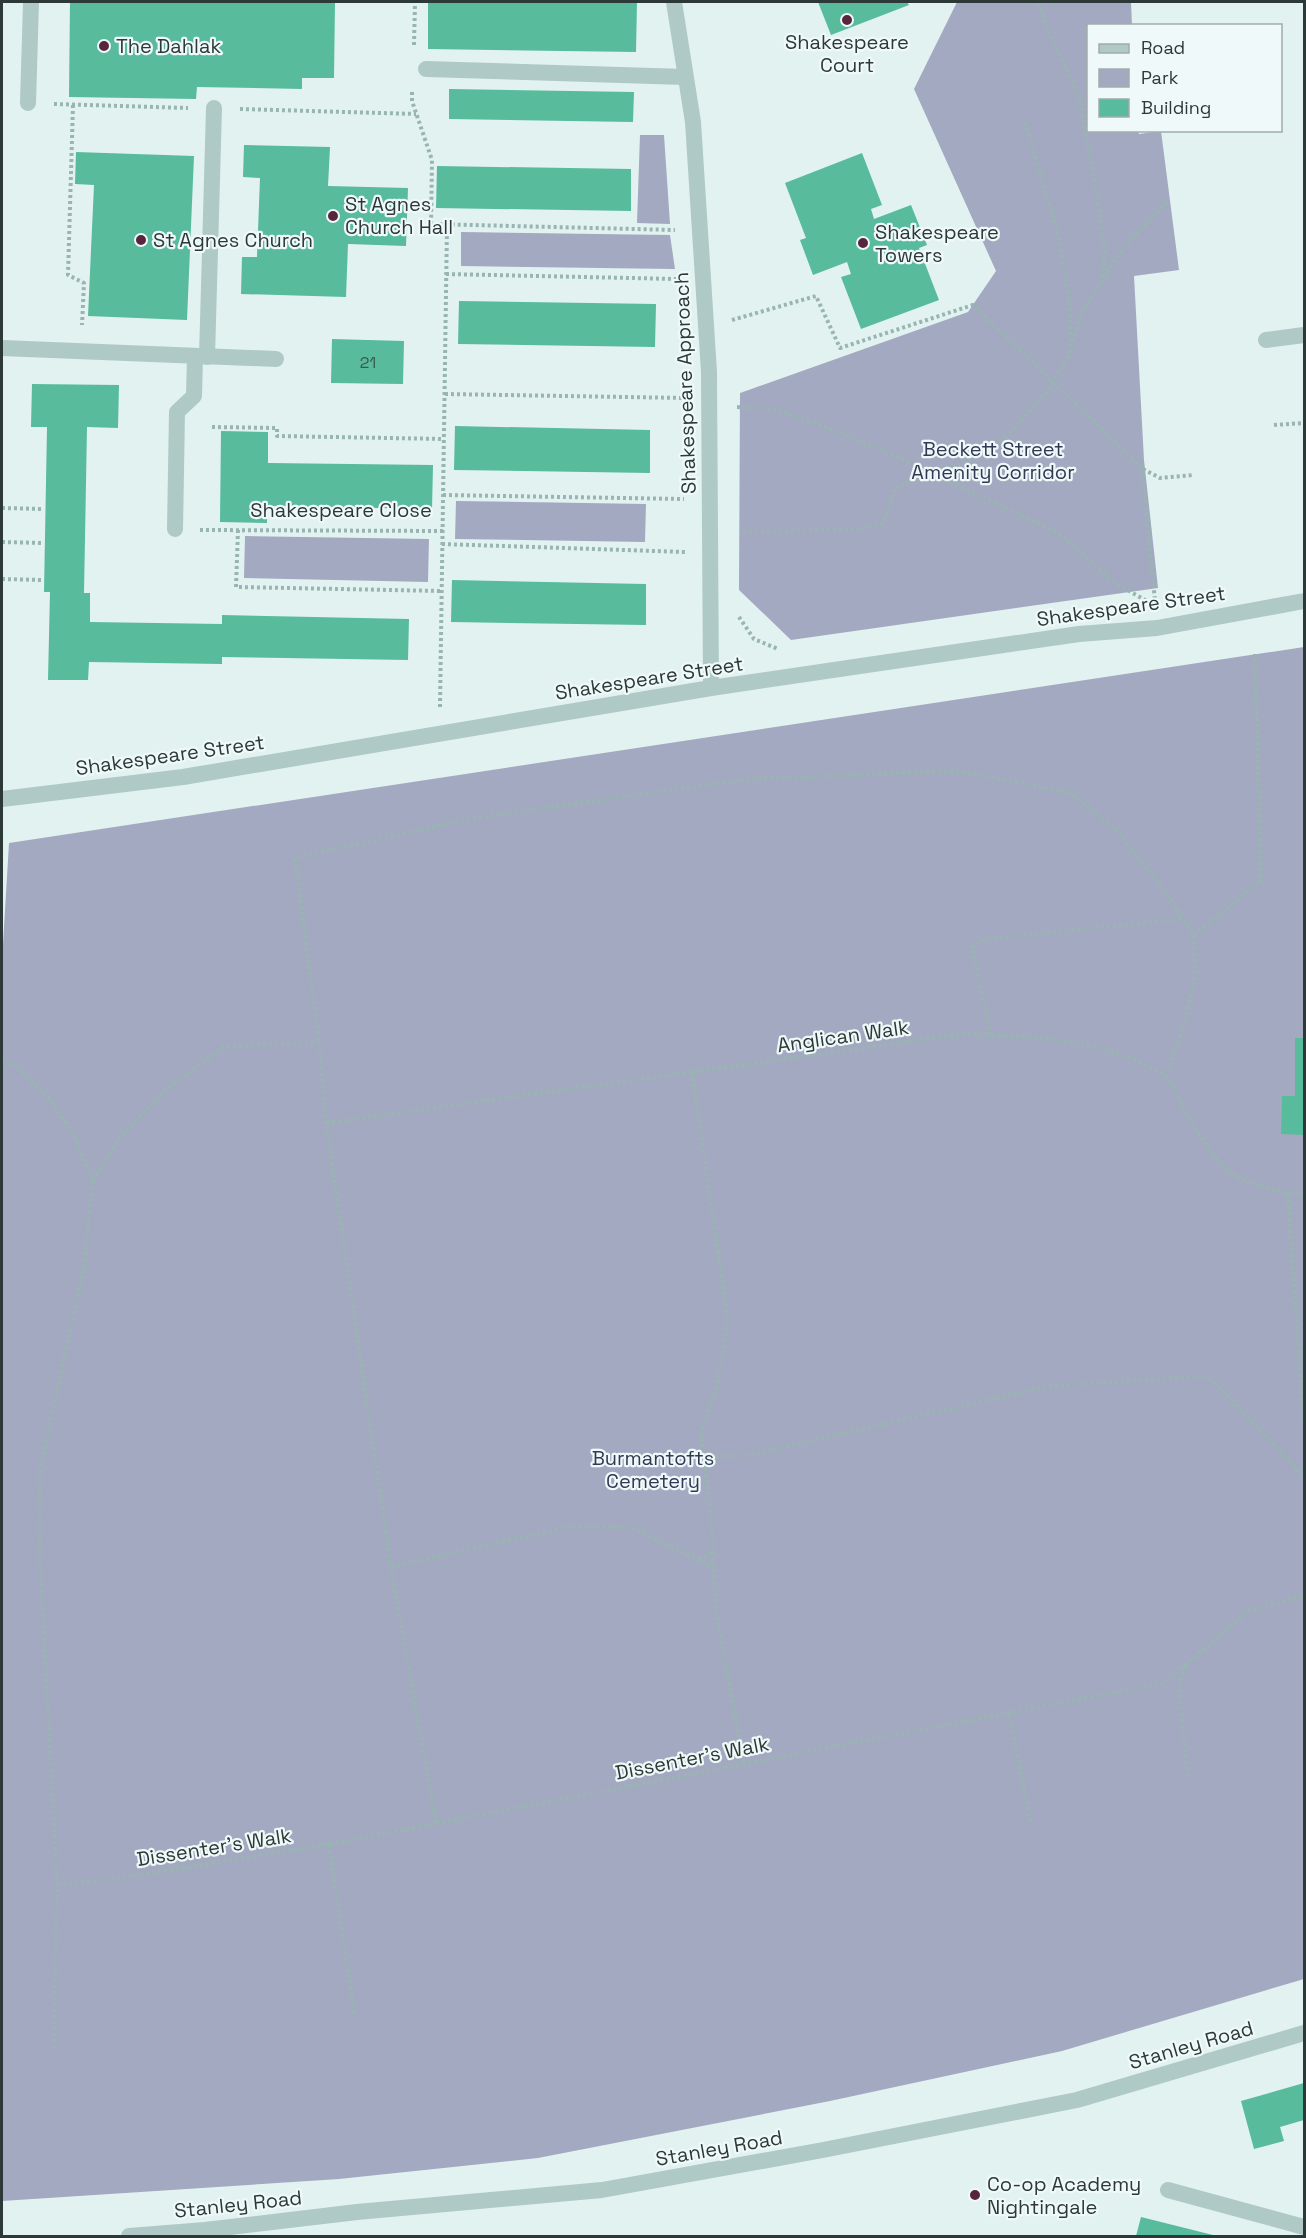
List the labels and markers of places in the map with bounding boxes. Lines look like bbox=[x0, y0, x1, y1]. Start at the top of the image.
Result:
marker: Shakespeare Court bbox=[840, 13, 854, 27]
place label: Shakespeare Court bbox=[785, 29, 909, 78]
place label: The Dahlak bbox=[116, 33, 221, 59]
marker: The Dahlak bbox=[97, 39, 111, 53]
place label: St Agnes Church Hall bbox=[345, 191, 453, 240]
marker: St Agnes Church Hall bbox=[326, 209, 340, 223]
place label: Shakespeare Towers bbox=[875, 219, 999, 268]
place label: St Agnes Church bbox=[153, 227, 313, 253]
marker: St Agnes Church bbox=[134, 233, 148, 247]
marker: Shakespeare Towers bbox=[856, 236, 870, 250]
place label: Co-op Academy Nightingale bbox=[987, 2171, 1141, 2220]
marker: Co-op Academy Nightingale bbox=[968, 2188, 982, 2202]

